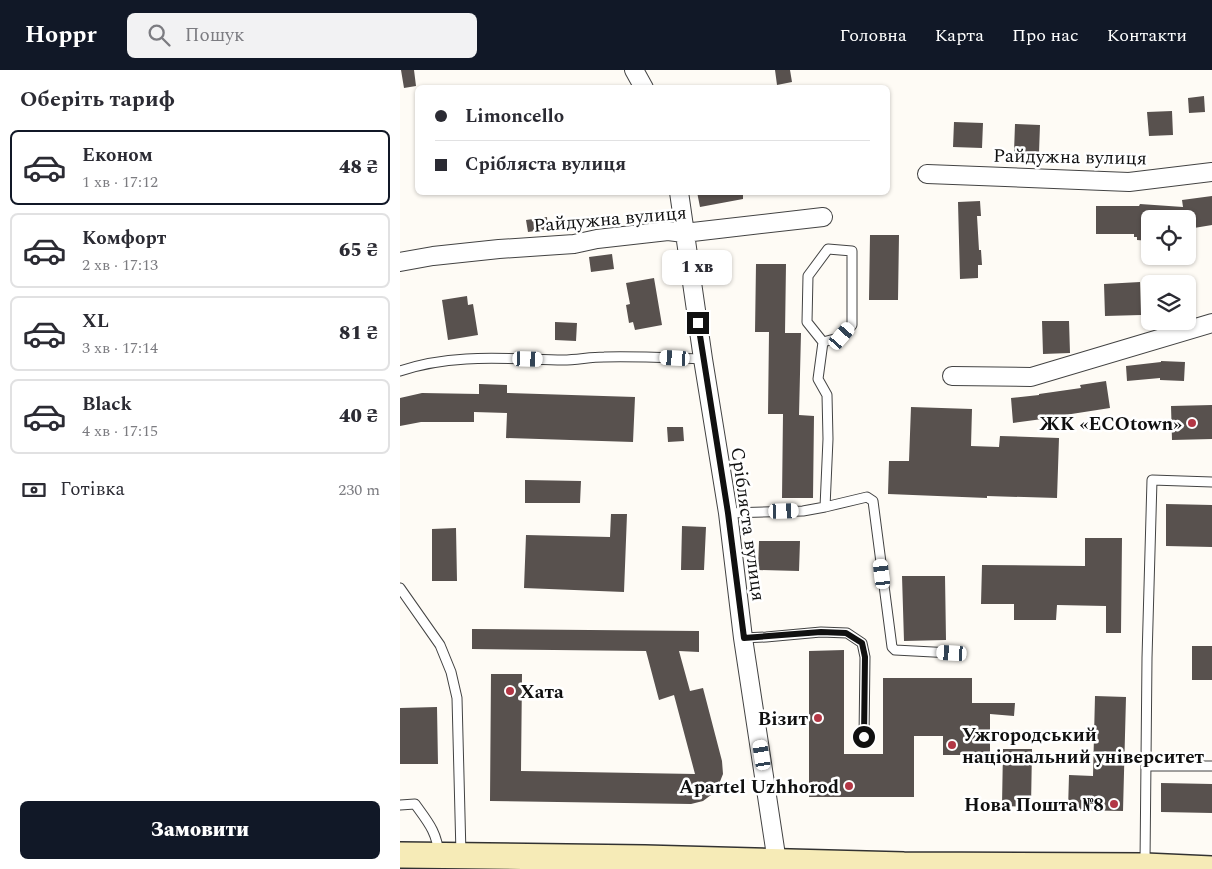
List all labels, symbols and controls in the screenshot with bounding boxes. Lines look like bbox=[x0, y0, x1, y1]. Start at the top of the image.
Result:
search box bbox=[127, 13, 477, 58]
text: Hoppr bbox=[25, 17, 97, 53]
icon: search bbox=[145, 21, 173, 49]
text: Пошук bbox=[185, 21, 245, 50]
text: Головна bbox=[840, 22, 907, 49]
text: Карта bbox=[935, 22, 984, 49]
text: Про нас bbox=[1012, 22, 1079, 49]
text: Контакти bbox=[1107, 22, 1187, 49]
text: Оберіть тариф bbox=[20, 83, 175, 116]
text: Limoncello bbox=[465, 102, 564, 131]
text: Економ bbox=[82, 141, 153, 170]
street label: Райдужна вулиця bbox=[993, 142, 1147, 173]
icon: car bbox=[22, 145, 67, 190]
text: Срібляста вулиця bbox=[465, 150, 626, 179]
text: 48 ₴ bbox=[339, 153, 378, 182]
text: 1 хв · 17:12 bbox=[82, 170, 158, 194]
street label: Райдужна вулиця bbox=[532, 198, 688, 241]
map controls bbox=[1141, 210, 1196, 330]
button: locate bbox=[1141, 210, 1196, 265]
text: Комфорт bbox=[82, 224, 166, 253]
icon: car bbox=[22, 228, 67, 273]
text: 65 ₴ bbox=[339, 236, 378, 265]
callout: 1 хв bbox=[663, 250, 733, 286]
text: 2 хв · 17:13 bbox=[82, 253, 158, 277]
text: 1 хв bbox=[681, 255, 713, 279]
button: layers bbox=[1141, 275, 1196, 330]
text: XL bbox=[82, 307, 109, 336]
icon: car bbox=[22, 311, 67, 356]
route end bbox=[687, 312, 709, 334]
text: 81 ₴ bbox=[339, 319, 378, 348]
car bbox=[826, 320, 857, 352]
text: 3 хв · 17:14 bbox=[82, 336, 158, 360]
car bbox=[659, 350, 690, 366]
car bbox=[512, 351, 543, 367]
text: Black bbox=[82, 390, 132, 419]
icon: car bbox=[22, 394, 67, 439]
text: 40 ₴ bbox=[339, 402, 378, 431]
place label: ЖК «ECOtown» bbox=[1039, 410, 1182, 439]
marker: ЖК «ECOtown» bbox=[1186, 417, 1198, 429]
text: 4 хв · 17:15 bbox=[82, 419, 158, 443]
street label: Срібляста вулиця bbox=[722, 445, 773, 603]
text: Готівка bbox=[60, 475, 125, 504]
icon: cash bbox=[20, 476, 48, 504]
text: 230 m bbox=[338, 478, 380, 502]
car bbox=[768, 503, 799, 519]
car bbox=[872, 558, 891, 590]
car bbox=[936, 645, 967, 661]
place label: Хата bbox=[520, 678, 564, 707]
marker: Хата bbox=[504, 685, 516, 697]
place label: Візит bbox=[758, 705, 808, 734]
marker: Візит bbox=[812, 712, 824, 724]
place label: Ужгородський національний університет bbox=[962, 721, 1205, 772]
route start bbox=[853, 726, 875, 748]
car bbox=[752, 739, 771, 771]
marker: Ужгородський національний університет bbox=[946, 739, 958, 751]
place label: Apartel Uzhhorod bbox=[679, 773, 839, 802]
marker: Apartel Uzhhorod bbox=[843, 780, 855, 792]
place label: Нова Пошта №8 bbox=[964, 791, 1104, 820]
marker: Нова Пошта №8 bbox=[1108, 798, 1120, 810]
button: Замовити bbox=[20, 801, 380, 859]

